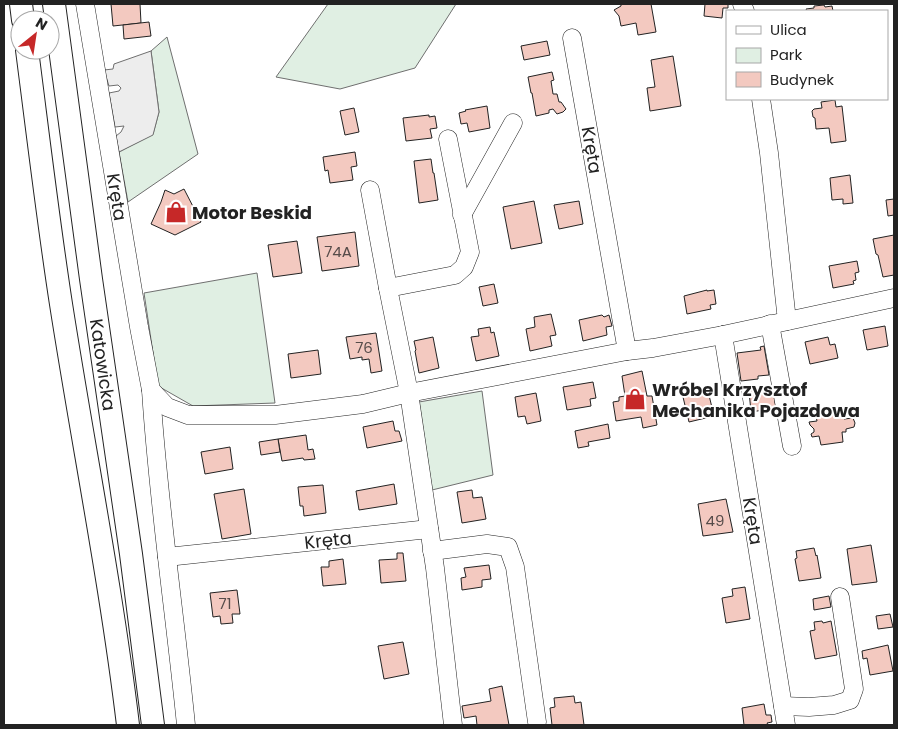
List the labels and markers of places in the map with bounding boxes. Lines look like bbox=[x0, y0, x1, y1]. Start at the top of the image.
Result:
shop icon: Motor Beskid bbox=[163, 199, 189, 225]
place label: Motor Beskid bbox=[192, 200, 312, 225]
place label: Wróbel Krzysztof Mechanika Pojazdowa bbox=[652, 377, 860, 423]
shop icon: Wróbel Krzysztof Mechanika Pojazdowa bbox=[622, 386, 648, 412]

